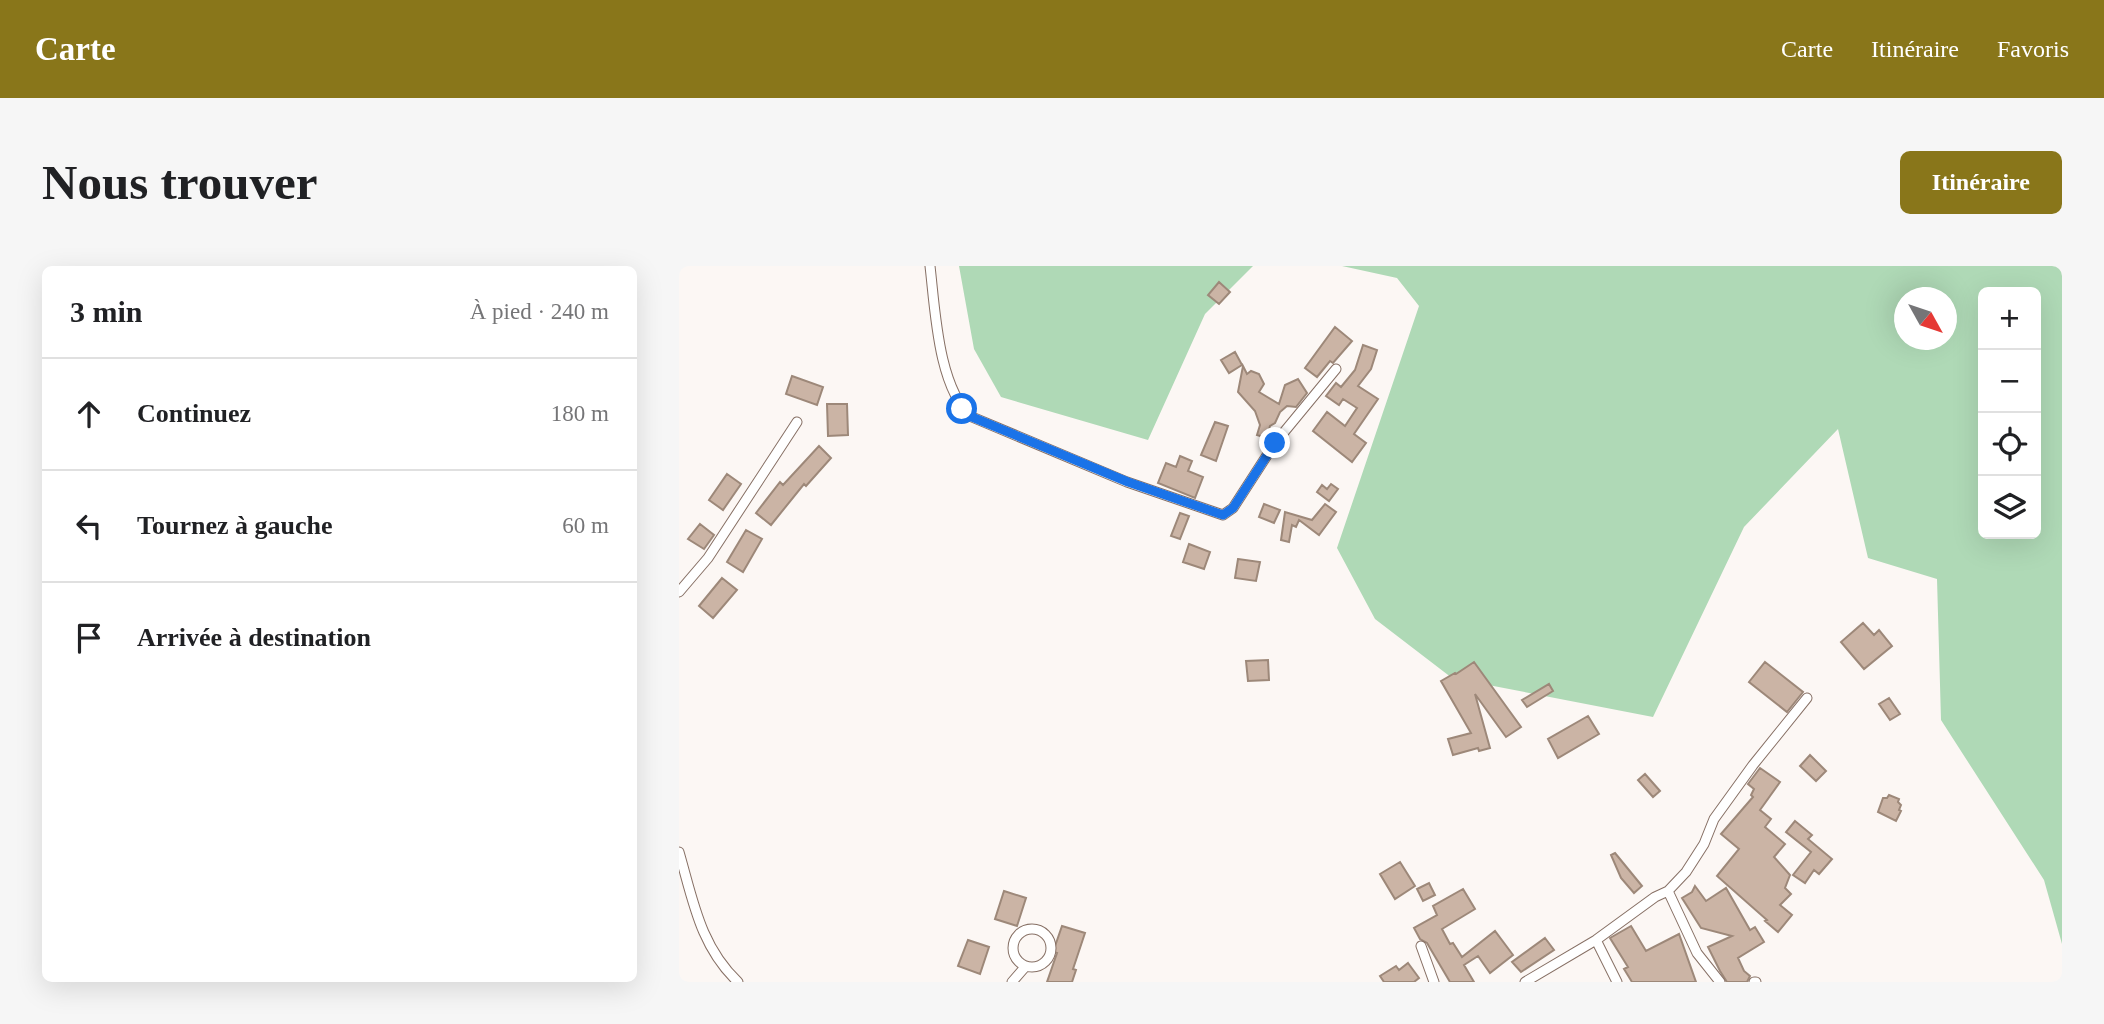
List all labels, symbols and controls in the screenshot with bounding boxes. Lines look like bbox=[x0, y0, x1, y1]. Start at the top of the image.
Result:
text: Carte bbox=[35, 31, 116, 67]
text: Carte bbox=[1781, 36, 1833, 62]
text: Itinéraire bbox=[1871, 36, 1959, 62]
text: Favoris bbox=[1997, 36, 2069, 62]
button: Itinéraire bbox=[1900, 151, 2062, 214]
text: Nous trouver bbox=[42, 155, 317, 210]
north arrow bbox=[1894, 287, 1957, 350]
map controls bbox=[1978, 287, 2041, 539]
button: + bbox=[1978, 287, 2041, 350]
text: 3 min bbox=[70, 295, 143, 328]
text: À pied · 240 m bbox=[470, 299, 609, 324]
button: − bbox=[1978, 350, 2041, 413]
route start bbox=[946, 393, 977, 424]
icon: ahead bbox=[70, 395, 108, 433]
text: Continuez bbox=[137, 399, 251, 428]
text: 180 m bbox=[551, 401, 609, 426]
button: locate bbox=[1978, 413, 2041, 476]
route end bbox=[1259, 427, 1290, 458]
button: layers bbox=[1978, 476, 2041, 539]
icon: left bbox=[70, 507, 108, 545]
text: Tournez à gauche bbox=[137, 511, 333, 540]
text: 60 m bbox=[562, 513, 609, 538]
icon: arrive bbox=[70, 619, 108, 657]
text: Arrivée à destination bbox=[137, 623, 371, 652]

